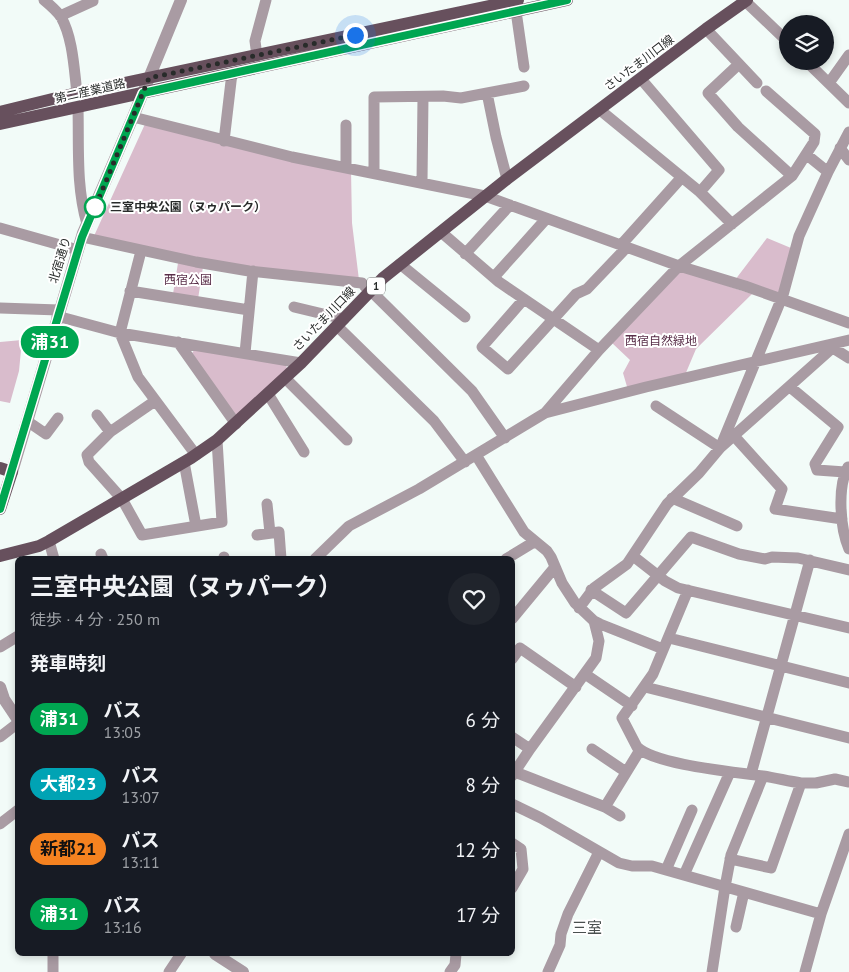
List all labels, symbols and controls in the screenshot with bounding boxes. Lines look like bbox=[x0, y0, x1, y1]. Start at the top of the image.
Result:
map controls bbox=[779, 15, 834, 70]
button: layers bbox=[779, 15, 834, 70]
your location bbox=[343, 23, 368, 48]
street label: さいたま川口線 bbox=[601, 31, 677, 94]
street label: 第二産業道路 bbox=[53, 75, 127, 106]
marker: 三室中央公園（ヌゥパーク） bbox=[84, 196, 106, 218]
place label: 三室中央公園（ヌゥパーク） bbox=[110, 199, 266, 214]
street label: 北宿通り bbox=[45, 235, 74, 285]
park label: 西宿公園 bbox=[164, 272, 212, 287]
road number: 1 bbox=[367, 278, 385, 294]
street label: さいたま川口線 bbox=[289, 283, 358, 354]
line badge: 浦31 bbox=[21, 326, 79, 358]
text: 浦31 bbox=[31, 330, 69, 353]
park label: 西宿自然緑地 bbox=[625, 333, 697, 348]
text: 三室中央公園（ヌゥパーク） bbox=[30, 571, 342, 602]
button: heart bbox=[448, 573, 500, 625]
text: 徒歩 · 4 分 · 250 m bbox=[30, 609, 160, 629]
text: 発車時刻 bbox=[30, 651, 106, 675]
text: バス bbox=[103, 698, 141, 722]
text: 浦31 bbox=[40, 707, 78, 730]
text: 6 分 bbox=[466, 708, 500, 732]
text: 13:05 bbox=[103, 722, 142, 742]
text: バス bbox=[121, 763, 159, 787]
text: 大都23 bbox=[40, 772, 96, 795]
text: 8 分 bbox=[466, 773, 500, 797]
text: 13:07 bbox=[121, 787, 160, 807]
text: バス bbox=[121, 828, 159, 852]
text: 新都21 bbox=[40, 837, 96, 860]
text: 12 分 bbox=[455, 838, 500, 862]
text: 13:11 bbox=[121, 852, 160, 872]
text: バス bbox=[103, 893, 141, 917]
text: 浦31 bbox=[40, 902, 78, 925]
text: 17 分 bbox=[456, 903, 500, 927]
text: 13:16 bbox=[103, 917, 142, 937]
district label: 三室 bbox=[572, 918, 602, 937]

